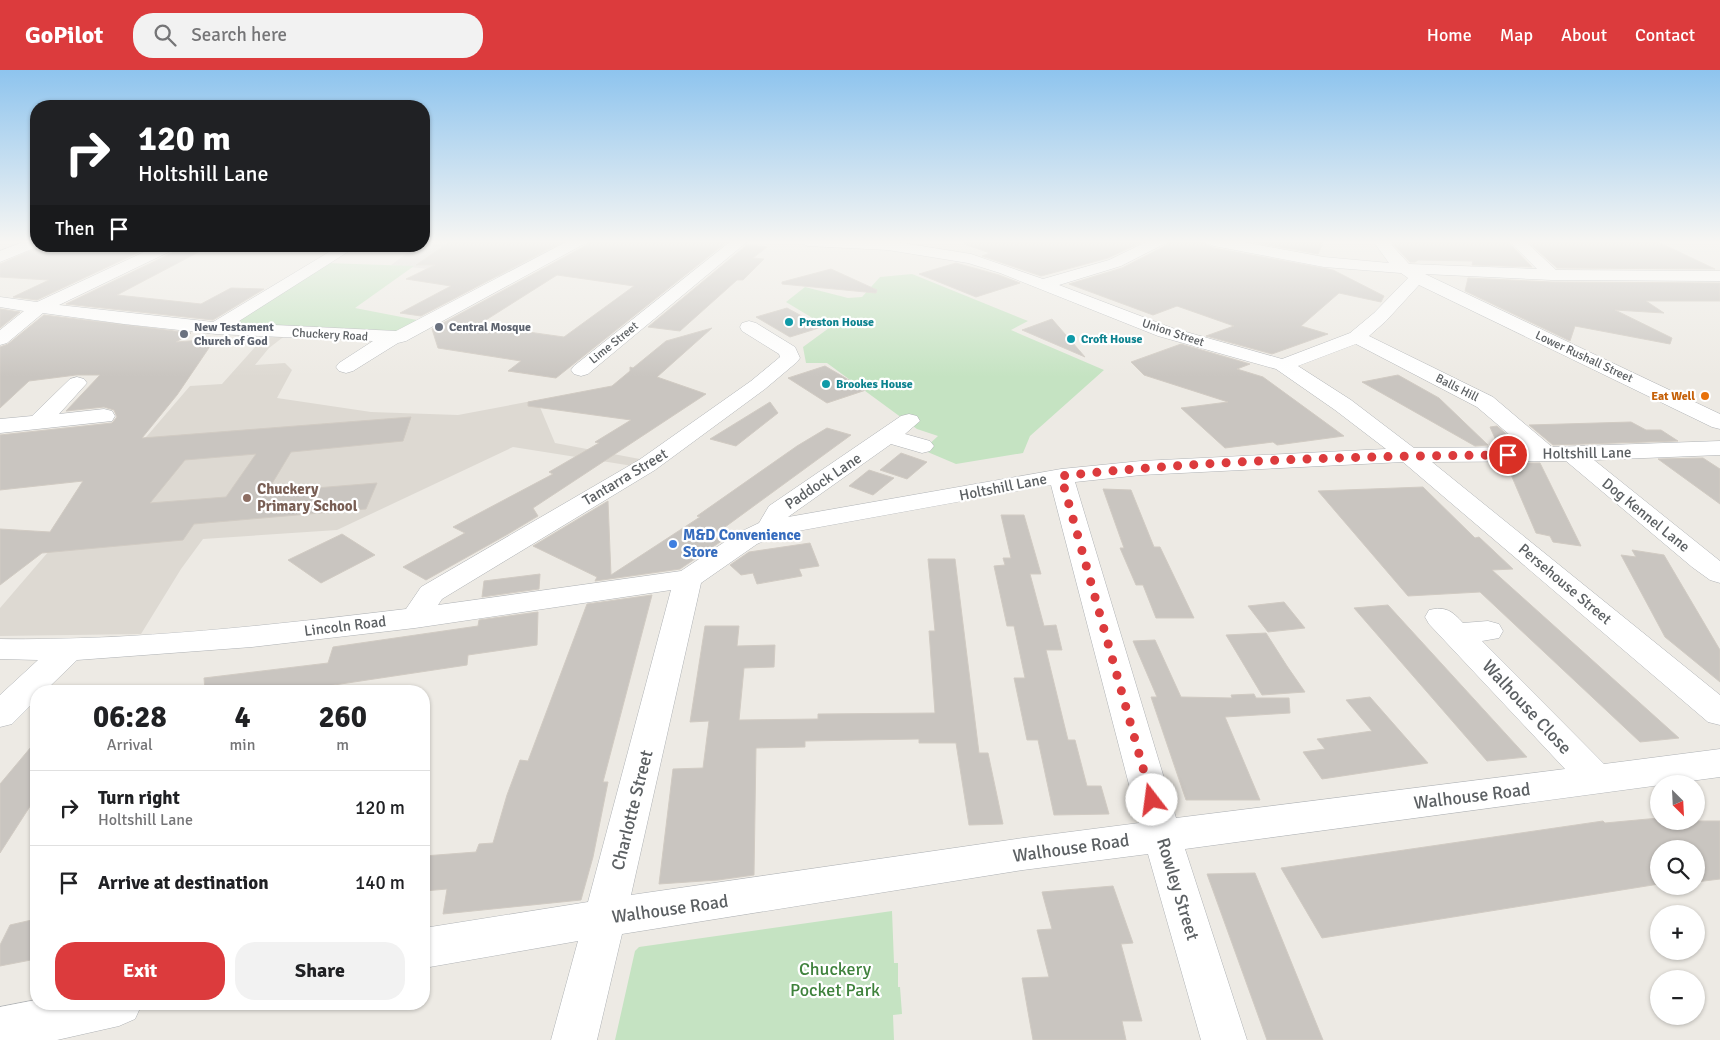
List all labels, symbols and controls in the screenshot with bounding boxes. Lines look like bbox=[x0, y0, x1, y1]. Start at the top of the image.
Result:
search box bbox=[133, 13, 483, 58]
text: GoPilot bbox=[25, 20, 103, 50]
icon: search bbox=[151, 21, 179, 49]
text: Search here bbox=[191, 23, 287, 47]
text: Home bbox=[1427, 24, 1472, 46]
text: Map bbox=[1500, 24, 1533, 46]
text: About bbox=[1561, 24, 1607, 46]
text: Contact bbox=[1635, 24, 1695, 46]
text: 120 m bbox=[138, 117, 231, 160]
icon: right bbox=[55, 120, 120, 185]
text: Holtshill Lane bbox=[138, 160, 269, 187]
icon: arrive bbox=[105, 215, 133, 243]
text: Then bbox=[55, 217, 95, 241]
place label: Preston House bbox=[799, 315, 874, 330]
marker: Preston House bbox=[783, 316, 795, 328]
street label: Union Street bbox=[1140, 316, 1206, 350]
street label: Lime Street bbox=[586, 319, 642, 367]
place label: New Testament Church of God bbox=[194, 320, 274, 349]
place label: Central Mosque bbox=[449, 320, 531, 335]
marker: Central Mosque bbox=[433, 321, 445, 333]
street label: Chuckery Road bbox=[291, 326, 369, 344]
marker: New Testament Church of God bbox=[178, 328, 190, 340]
street label: Lower Rushall Street bbox=[1533, 328, 1635, 386]
place label: Croft House bbox=[1081, 332, 1142, 347]
marker: Croft House bbox=[1065, 333, 1077, 345]
street label: Balls Hill bbox=[1433, 371, 1482, 405]
place label: Brookes House bbox=[836, 377, 913, 392]
marker: Brookes House bbox=[820, 378, 832, 390]
place label: Eat Well bbox=[1651, 389, 1695, 404]
marker: Eat Well bbox=[1699, 390, 1711, 402]
pin bbox=[1487, 434, 1529, 476]
icon: arrive bbox=[1494, 441, 1522, 469]
street label: Holtshill Lane bbox=[1542, 443, 1632, 463]
street label: Tantarra Street bbox=[579, 445, 671, 509]
street label: Paddock Lane bbox=[781, 449, 865, 513]
street label: Holtshill Lane bbox=[958, 470, 1048, 504]
street label: Dog Kennel Lane bbox=[1599, 474, 1693, 556]
place label: Chuckery Primary School bbox=[257, 480, 358, 515]
marker: Chuckery Primary School bbox=[241, 492, 253, 504]
place label: M&D Convenience Store bbox=[683, 526, 801, 561]
marker: M&D Convenience Store bbox=[667, 538, 679, 550]
street label: Persehouse Street bbox=[1515, 540, 1615, 628]
street label: Lincoln Road bbox=[303, 612, 387, 640]
street label: Walhouse Close bbox=[1478, 655, 1576, 759]
text: 06:28 bbox=[93, 699, 167, 736]
text: 4 bbox=[234, 699, 251, 736]
text: 260 bbox=[318, 699, 367, 736]
text: Arrival bbox=[107, 735, 153, 755]
text: min bbox=[230, 735, 255, 755]
text: m bbox=[336, 735, 349, 755]
street label: Charlotte Street bbox=[606, 748, 658, 872]
position arrow bbox=[1125, 773, 1177, 825]
north arrow bbox=[1650, 775, 1705, 830]
map controls bbox=[1650, 775, 1705, 1025]
street label: Walhouse Road bbox=[1412, 778, 1532, 814]
text: Turn right bbox=[98, 786, 180, 810]
icon: right bbox=[55, 794, 83, 822]
text: 120 m bbox=[355, 796, 405, 820]
text: Holtshill Lane bbox=[98, 810, 193, 830]
street label: Walhouse Road bbox=[1011, 829, 1131, 867]
street label: Rowley Street bbox=[1152, 835, 1204, 943]
button: search bbox=[1650, 840, 1705, 895]
icon: arrive bbox=[55, 869, 83, 897]
text: Arrive at destination bbox=[98, 871, 269, 895]
text: 140 m bbox=[355, 871, 405, 895]
street label: Walhouse Road bbox=[610, 890, 730, 928]
button: + bbox=[1650, 905, 1705, 960]
button: Exit bbox=[55, 942, 225, 1000]
button: Share bbox=[235, 942, 405, 1000]
park label: Chuckery Pocket Park bbox=[790, 958, 880, 1001]
button: − bbox=[1650, 970, 1705, 1025]

